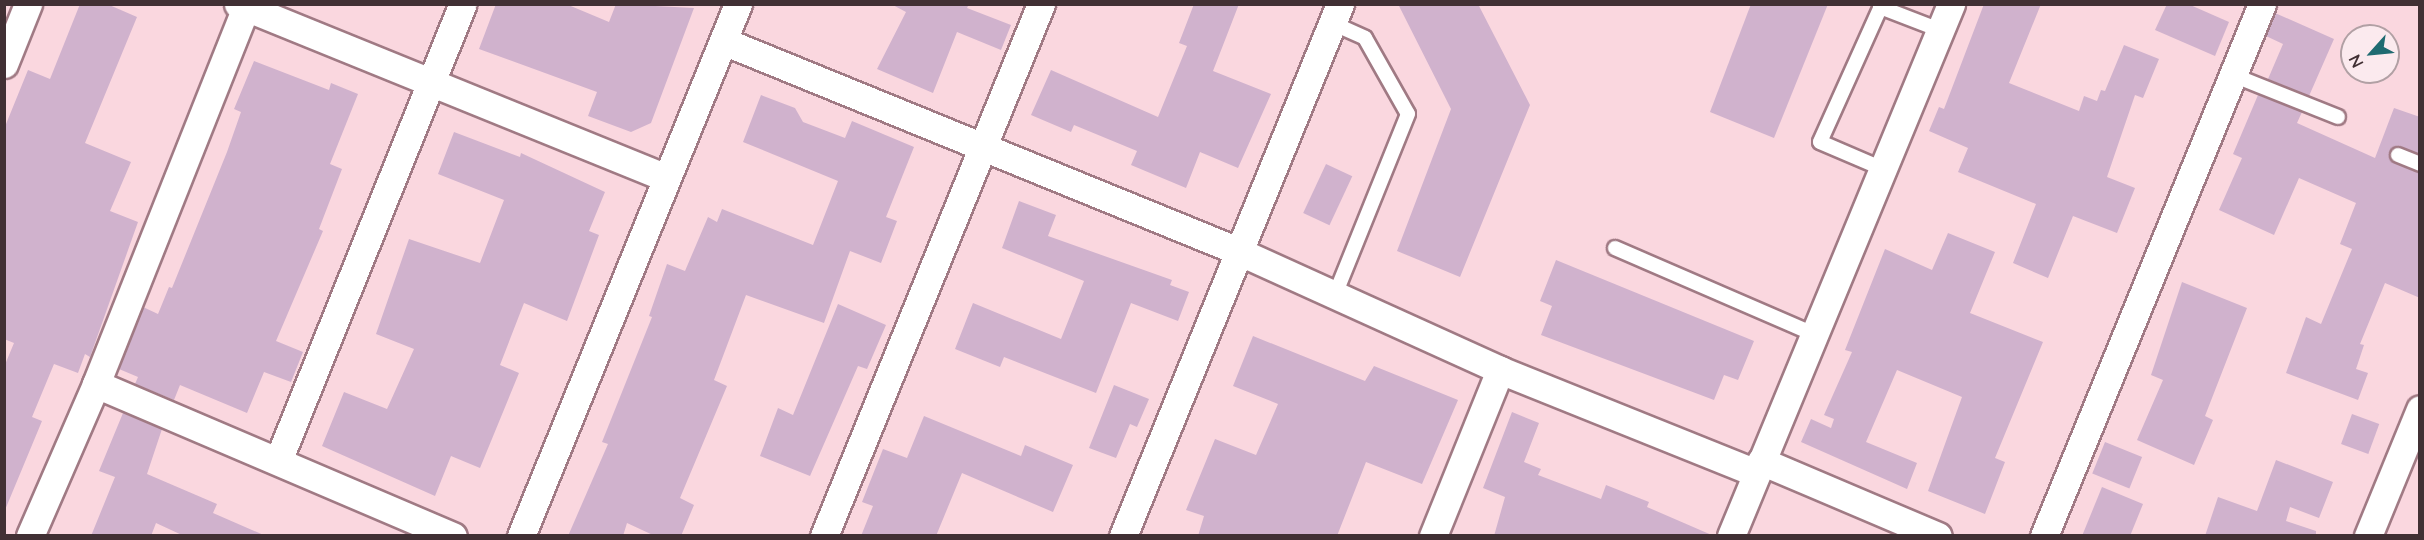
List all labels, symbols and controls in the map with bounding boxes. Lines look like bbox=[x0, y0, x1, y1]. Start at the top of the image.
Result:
north arrow bbox=[2340, 24, 2400, 84]
text: N bbox=[2344, 52, 2367, 71]

